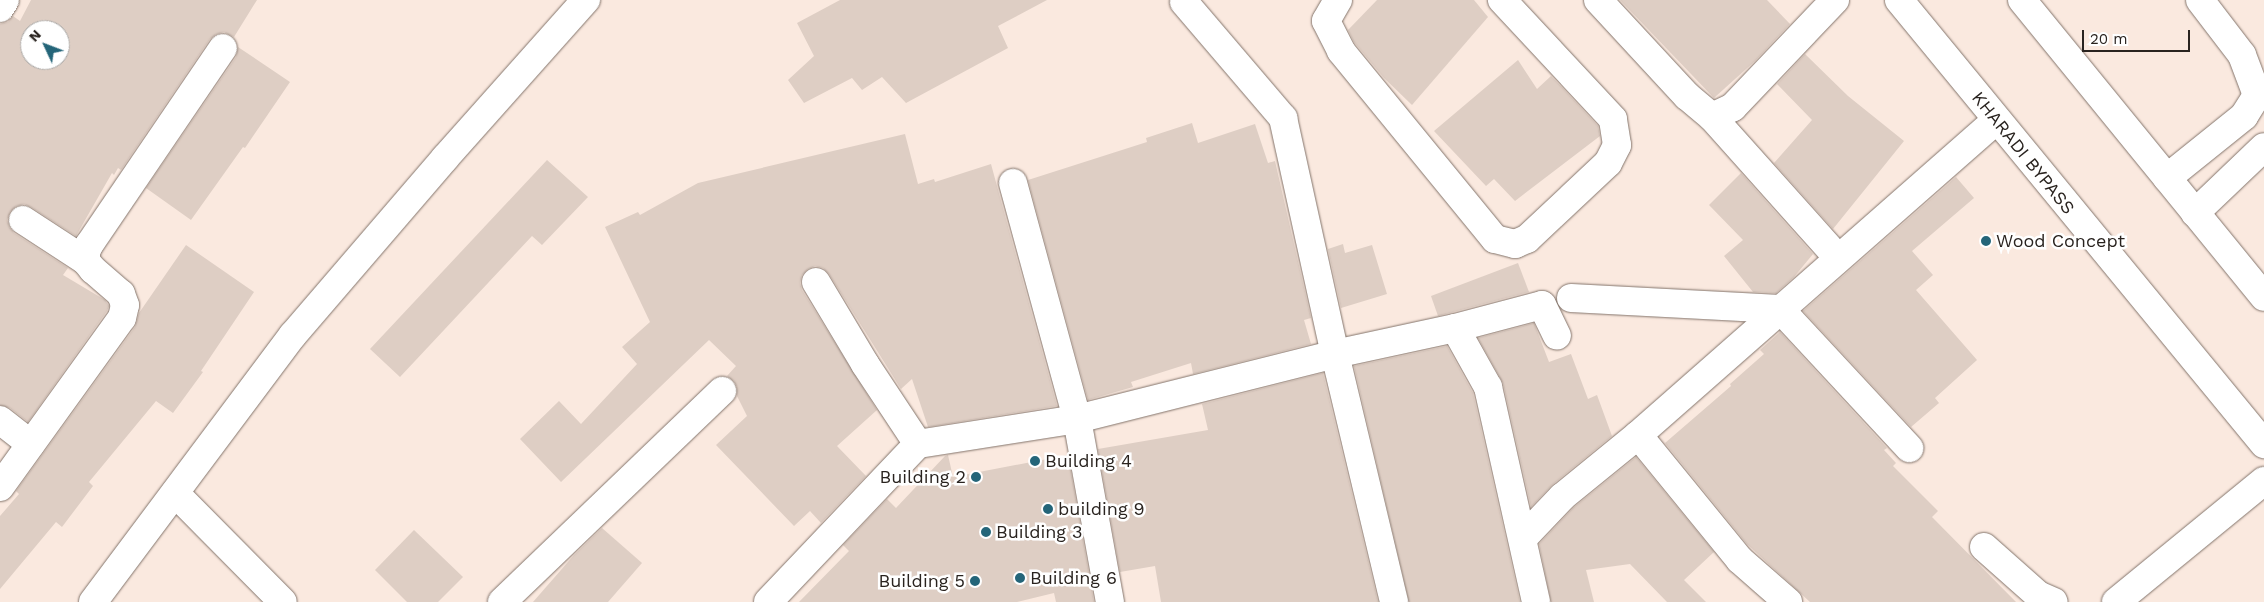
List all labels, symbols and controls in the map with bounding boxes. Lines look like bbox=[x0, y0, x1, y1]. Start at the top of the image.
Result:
north arrow bbox=[20, 20, 70, 70]
scale bar bbox=[2084, 20, 2192, 52]
text: N bbox=[25, 26, 44, 45]
text: 20 m bbox=[2090, 30, 2128, 48]
street label: KHARADI BYPASS bbox=[1967, 87, 2079, 219]
place label: Wood Concept bbox=[1996, 230, 2125, 252]
marker: Wood Concept bbox=[1980, 235, 1992, 247]
place label: Building 4 bbox=[1045, 450, 1132, 472]
marker: Building 4 bbox=[1029, 455, 1041, 467]
place label: Building 2 bbox=[879, 466, 966, 488]
marker: Building 2 bbox=[970, 471, 982, 483]
place label: building 9 bbox=[1058, 498, 1145, 520]
marker: building 9 bbox=[1042, 503, 1054, 515]
place label: Building 3 bbox=[996, 521, 1083, 543]
marker: Building 3 bbox=[980, 526, 992, 538]
place label: Building 6 bbox=[1030, 567, 1117, 589]
place label: Building 5 bbox=[878, 570, 965, 592]
marker: Building 6 bbox=[1014, 572, 1026, 584]
marker: Building 5 bbox=[969, 575, 981, 587]

